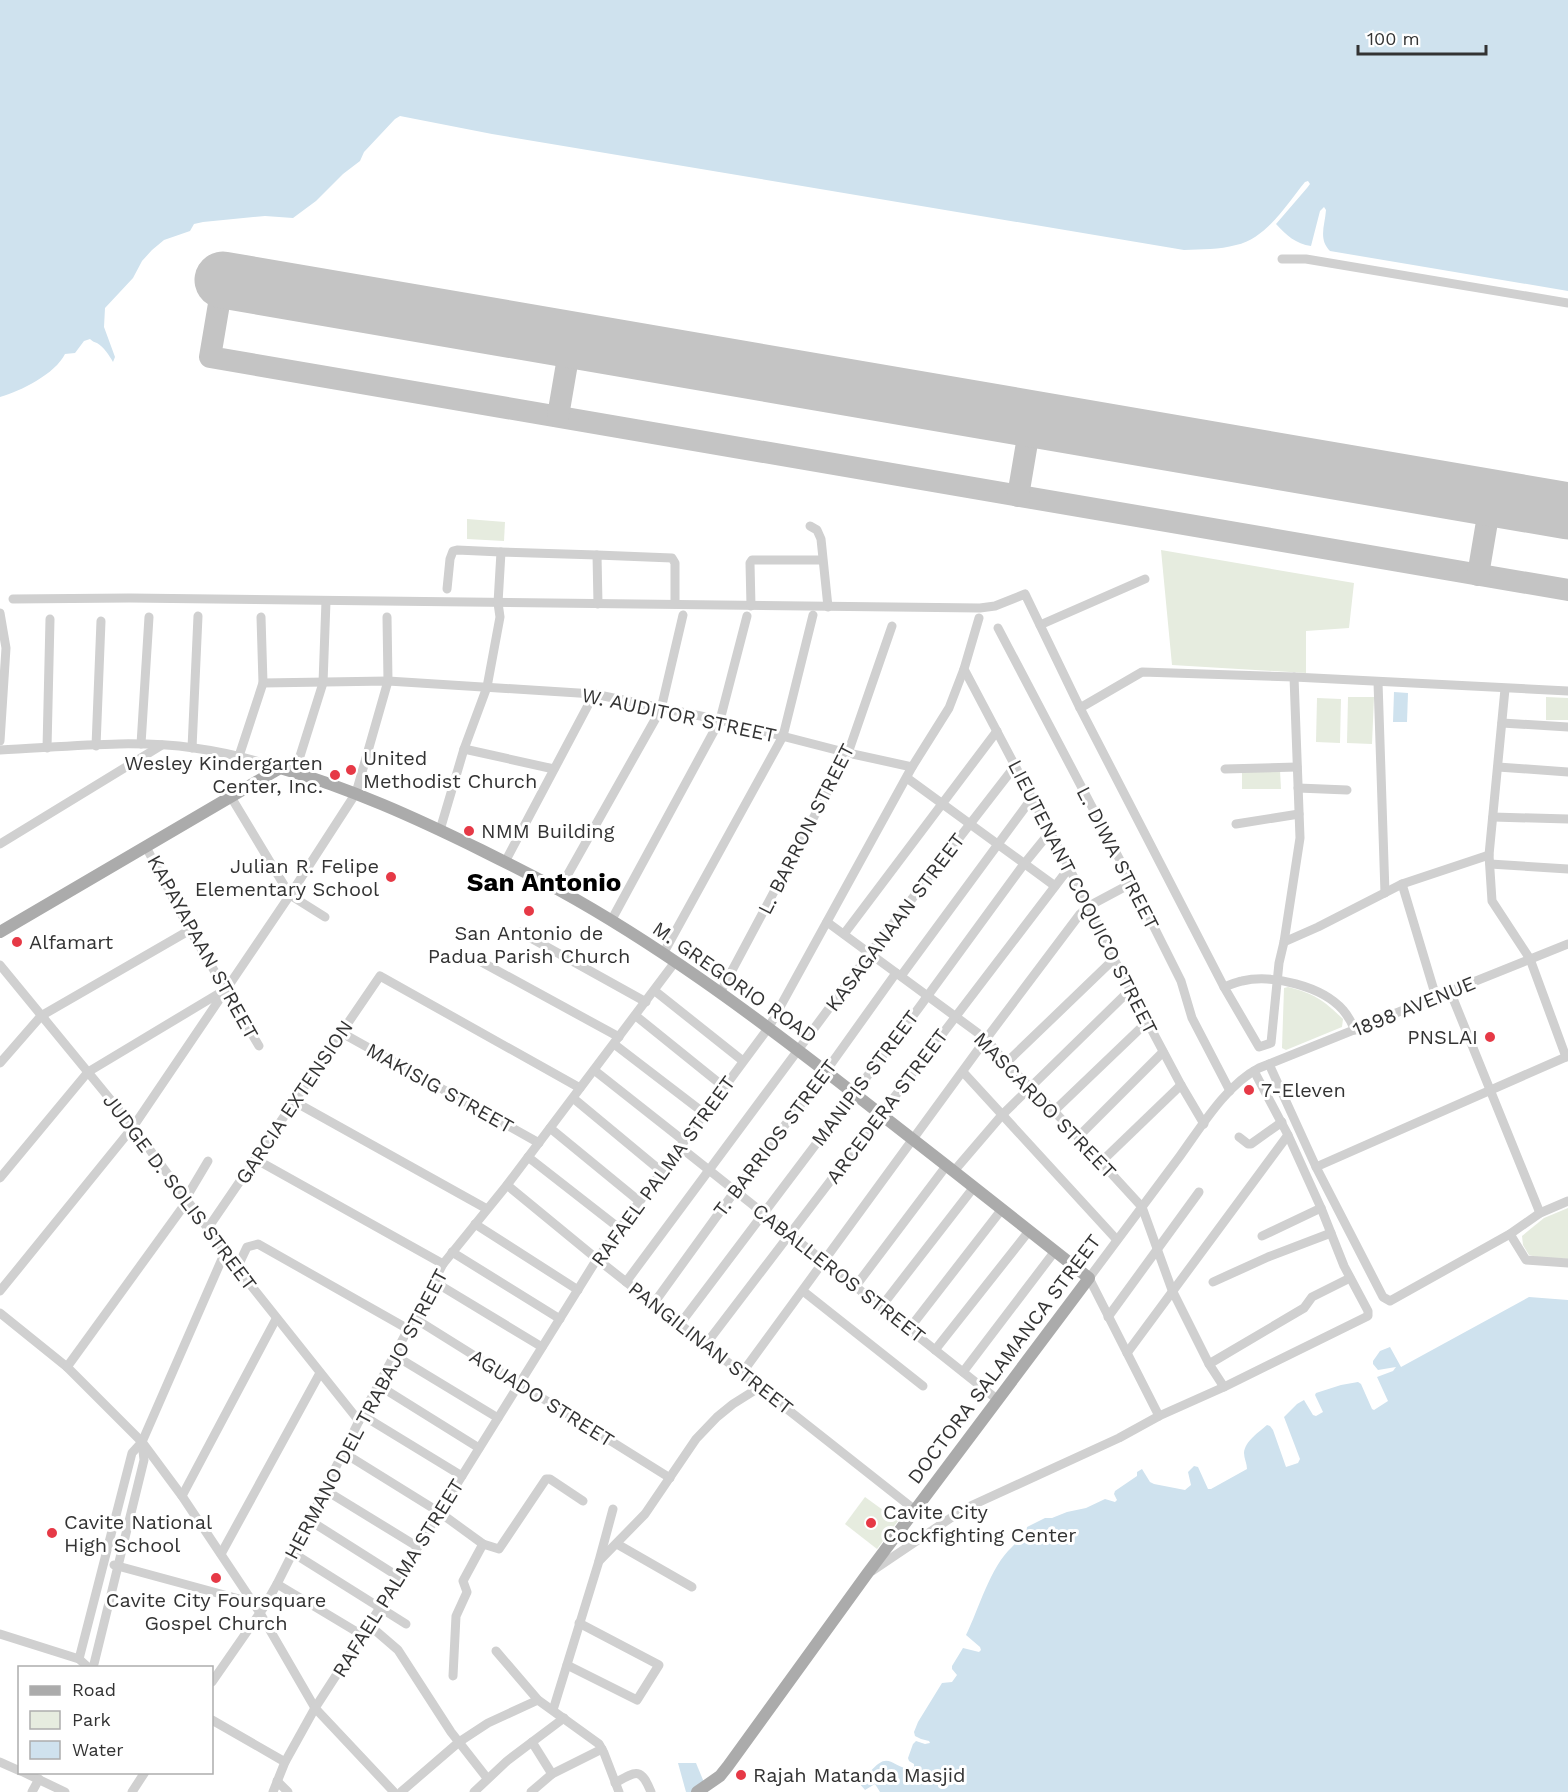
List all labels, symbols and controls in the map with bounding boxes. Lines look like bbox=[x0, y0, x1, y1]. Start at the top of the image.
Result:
scale bar bbox=[1358, 18, 1486, 56]
text: 100 m bbox=[1367, 28, 1420, 49]
street label: W. AUDITOR STREET bbox=[580, 683, 778, 747]
street label: L. BARRON STREET bbox=[753, 740, 859, 918]
place label: United Methodist Church bbox=[363, 746, 537, 793]
place label: Wesley Kindergarten Center, Inc. bbox=[124, 751, 323, 798]
street label: LIEUTENANT COQUICO STREET bbox=[1003, 756, 1163, 1038]
marker: United Methodist Church bbox=[344, 763, 358, 777]
marker: Wesley Kindergarten Center, Inc. bbox=[328, 768, 342, 782]
street label: L. DIWA STREET bbox=[1072, 782, 1164, 934]
place label: NMM Building bbox=[481, 819, 615, 843]
marker: NMM Building bbox=[462, 824, 476, 838]
street label: KASAGANAAN STREET bbox=[820, 828, 970, 1016]
street label: KAPAYAPAAN STREET bbox=[142, 851, 264, 1043]
place label: Julian R. Felipe Elementary School bbox=[195, 854, 379, 901]
district label: San Antonio bbox=[467, 867, 621, 897]
marker: Julian R. Felipe Elementary School bbox=[384, 870, 398, 884]
marker: San Antonio de Padua Parish Church bbox=[522, 904, 536, 918]
street label: M. GREGORIO ROAD bbox=[648, 916, 822, 1048]
place label: San Antonio de Padua Parish Church bbox=[428, 921, 630, 968]
place label: Alfamart bbox=[29, 930, 114, 954]
marker: Alfamart bbox=[10, 935, 24, 949]
street label: 1898 AVENUE bbox=[1349, 971, 1479, 1041]
street label: MANIPIS STREET bbox=[806, 1005, 924, 1151]
street label: GARCIA EXTENSION bbox=[230, 1016, 358, 1188]
street label: ARCEDERA STREET bbox=[821, 1024, 953, 1188]
place label: PNSLAI bbox=[1407, 1025, 1478, 1049]
street label: MASCARDO STREET bbox=[969, 1027, 1121, 1183]
marker: PNSLAI bbox=[1483, 1030, 1497, 1044]
street label: MAKISIG STREET bbox=[362, 1038, 518, 1138]
street label: T. BARRIOS STREET bbox=[708, 1055, 842, 1221]
street label: RAFAEL PALMA STREET bbox=[586, 1071, 740, 1271]
place label: 7-Eleven bbox=[1261, 1078, 1346, 1102]
marker: 7-Eleven bbox=[1242, 1083, 1256, 1097]
street label: JUDGE D. SOLIS STREET bbox=[98, 1089, 262, 1295]
street label: CABALLEROS STREET bbox=[748, 1198, 930, 1348]
street label: DOCTORA SALAMANCA STREET bbox=[902, 1229, 1106, 1489]
street label: HERMANO DEL TRABAJO STREET bbox=[279, 1265, 453, 1563]
street label: PANGILINAN STREET bbox=[624, 1276, 798, 1420]
street label: AGUADO STREET bbox=[465, 1344, 619, 1452]
street label: RAFAEL PALMA STREET bbox=[327, 1474, 469, 1682]
place label: Cavite City Cockfighting Center bbox=[883, 1500, 1076, 1547]
place label: Cavite National High School bbox=[64, 1510, 212, 1557]
marker: Cavite City Cockfighting Center bbox=[864, 1516, 878, 1530]
marker: Cavite National High School bbox=[45, 1526, 59, 1540]
marker: Cavite City Foursquare Gospel Church bbox=[209, 1571, 223, 1585]
place label: Cavite City Foursquare Gospel Church bbox=[106, 1588, 326, 1635]
legend bbox=[18, 1666, 213, 1774]
text: Road bbox=[72, 1679, 116, 1700]
text: Park bbox=[72, 1709, 111, 1730]
text: Water bbox=[72, 1739, 124, 1760]
place label: Rajah Matanda Masjid bbox=[753, 1763, 966, 1787]
marker: Rajah Matanda Masjid bbox=[734, 1768, 748, 1782]

